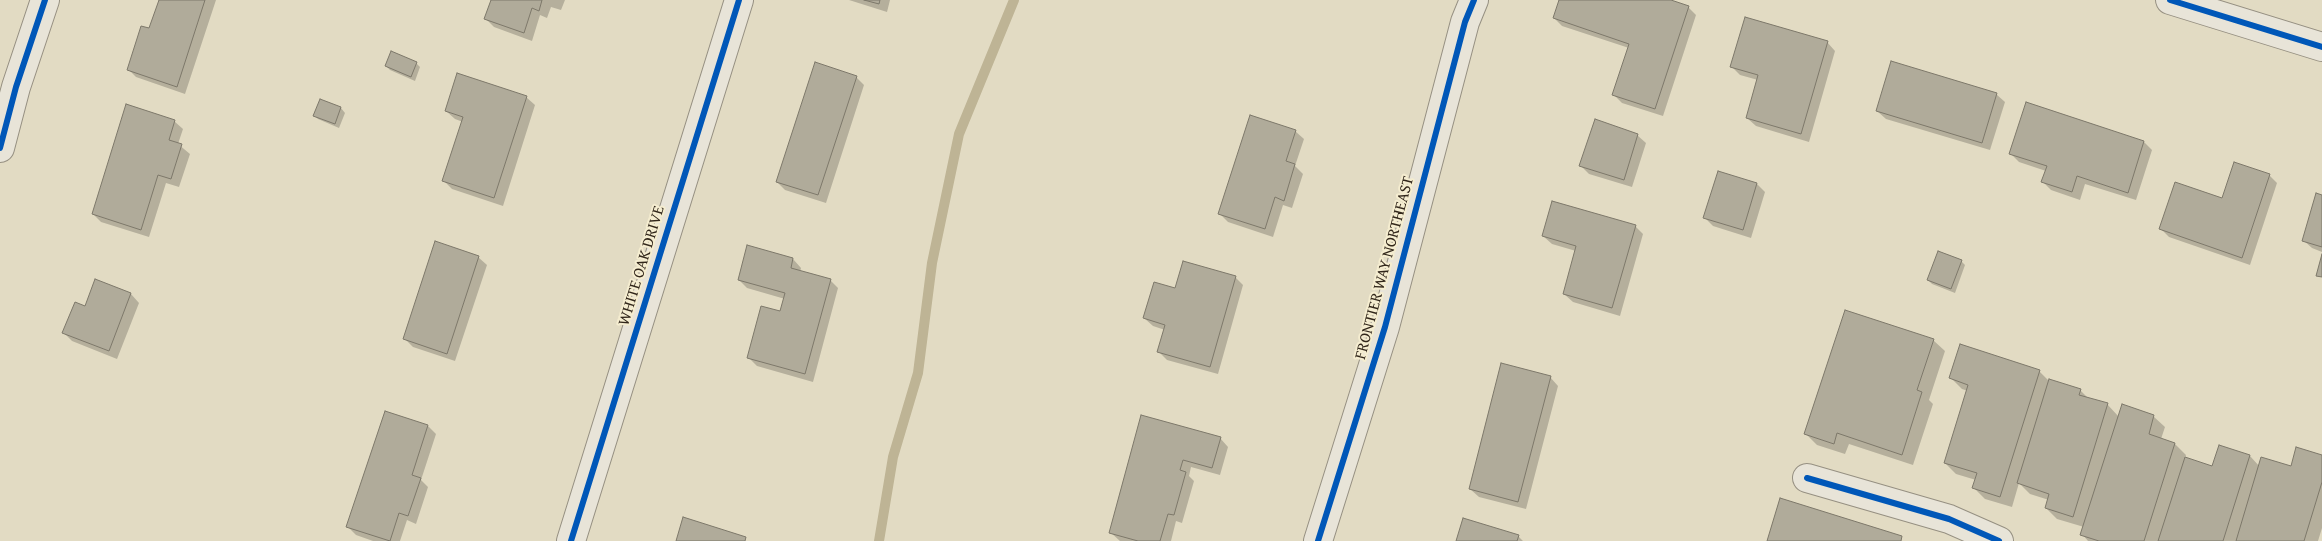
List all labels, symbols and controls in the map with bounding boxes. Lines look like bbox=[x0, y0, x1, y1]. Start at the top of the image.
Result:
street label: FRONTIER WAY NORTHEAST bbox=[1351, 174, 1419, 362]
street label: WHITE OAK DRIVE bbox=[615, 204, 669, 328]

